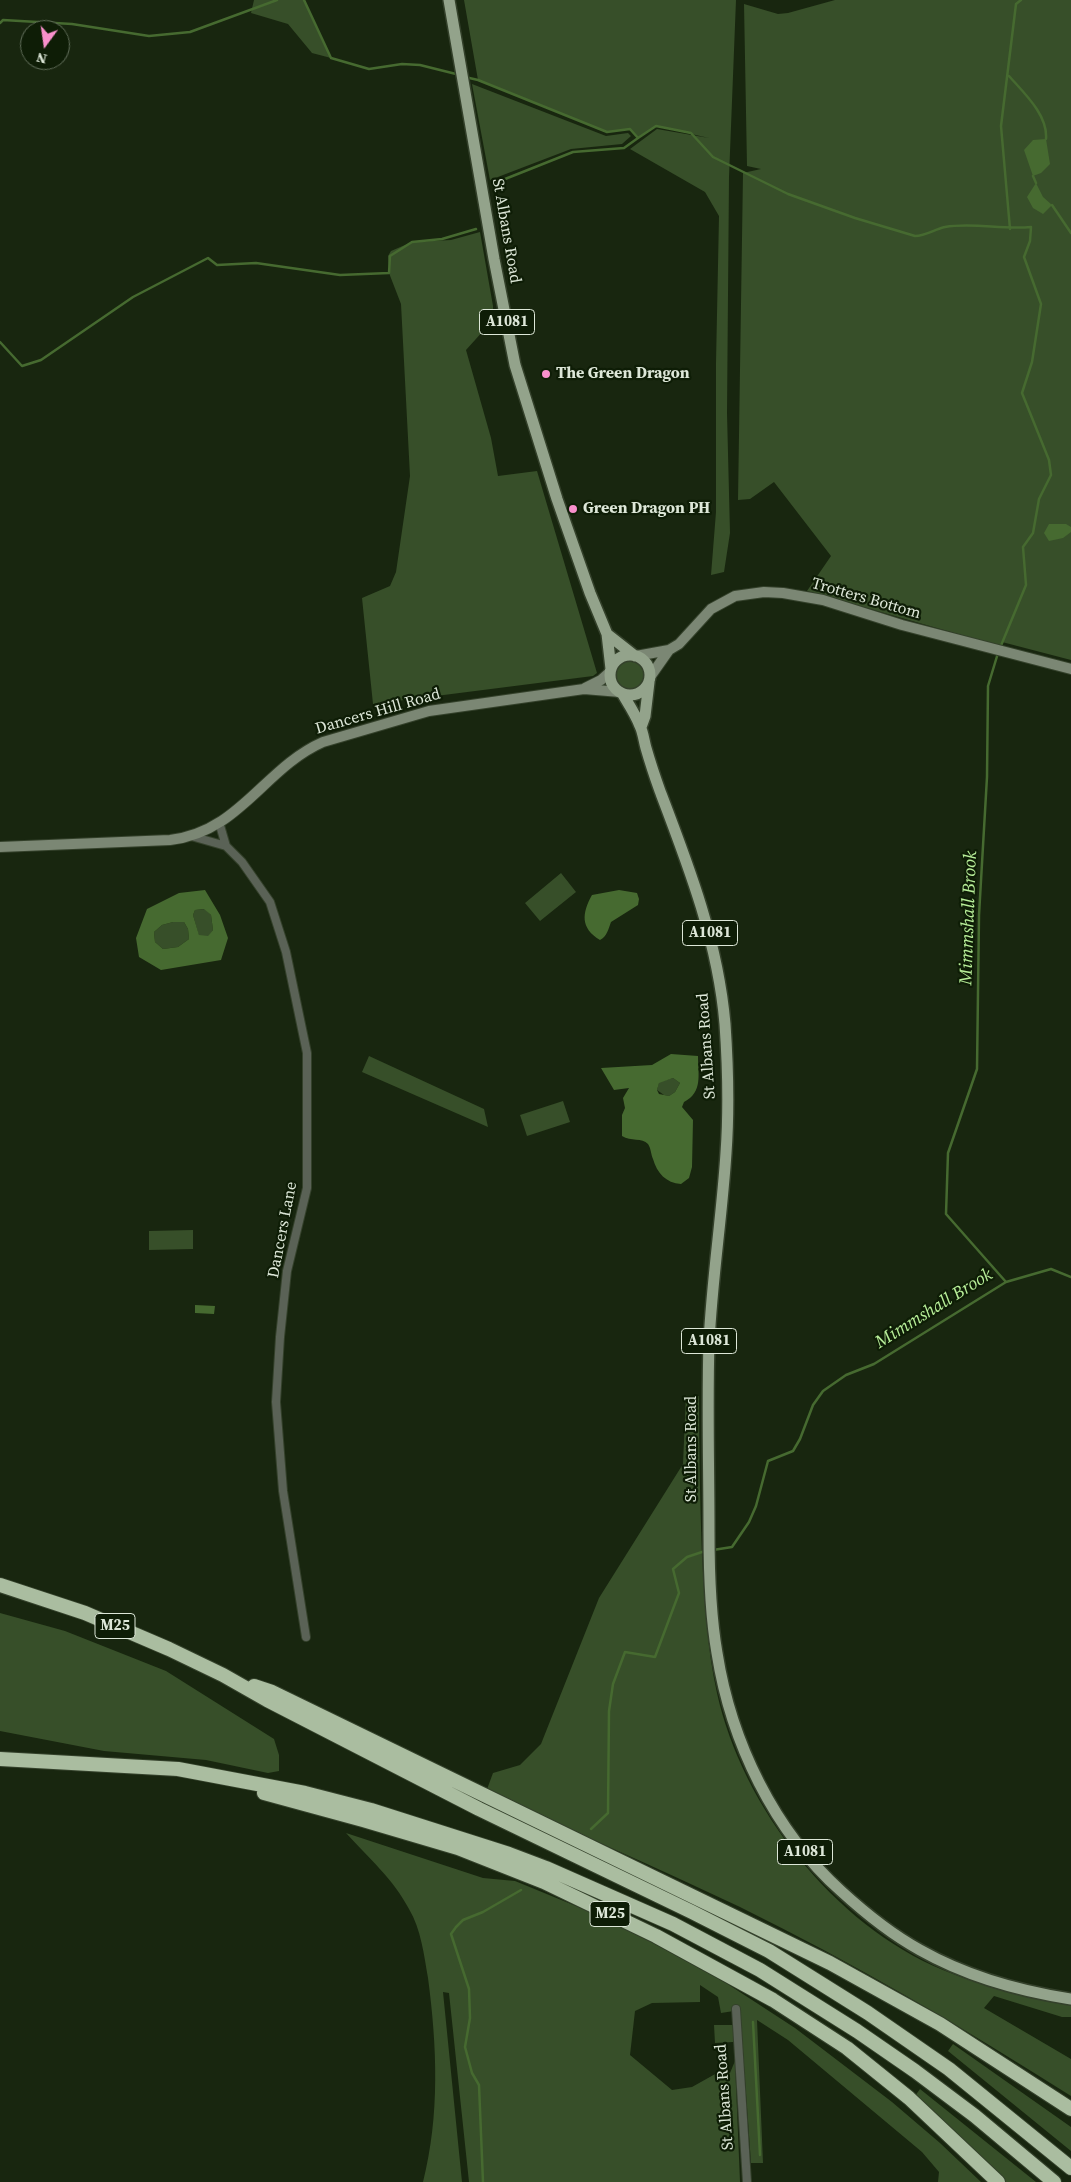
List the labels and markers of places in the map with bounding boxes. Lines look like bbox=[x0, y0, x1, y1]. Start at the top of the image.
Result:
place label: The Green Dragon bbox=[556, 364, 690, 384]
marker: The Green Dragon bbox=[540, 368, 552, 380]
place label: Green Dragon PH bbox=[583, 499, 710, 519]
marker: Green Dragon PH bbox=[567, 503, 579, 515]

